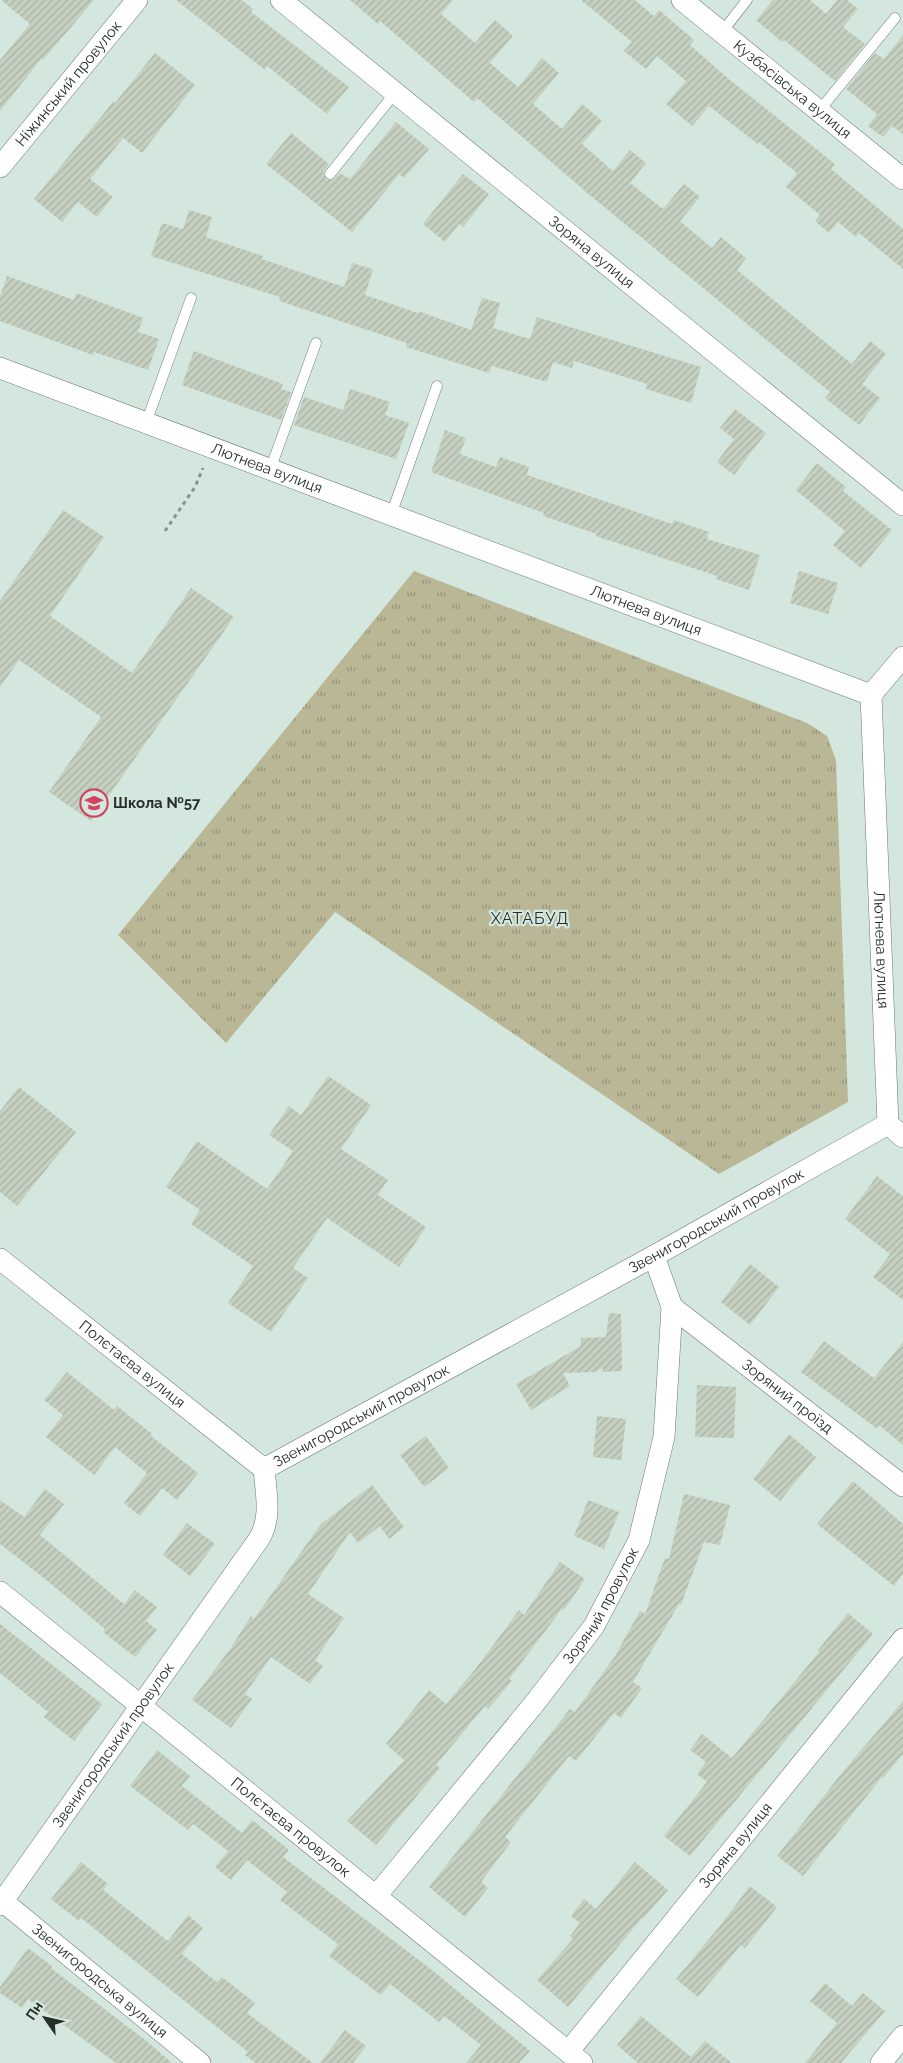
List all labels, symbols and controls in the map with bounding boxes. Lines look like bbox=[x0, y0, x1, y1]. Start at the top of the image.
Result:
street label: Ніжинський провулок bbox=[12, 17, 125, 150]
street label: Кузбасівська вулиця bbox=[730, 36, 855, 142]
street label: Зоряна вулиця bbox=[545, 212, 638, 292]
street label: Лютнева вулиця bbox=[209, 439, 325, 497]
street label: Лютнева вулиця bbox=[588, 581, 704, 640]
school or university icon: Школа №57 bbox=[79, 788, 109, 818]
place label: Школа №57 bbox=[113, 794, 201, 812]
street label: Лютнева вулиця bbox=[870, 891, 892, 1009]
district label: ХАТАБУД bbox=[491, 909, 569, 928]
street label: Звенигородський провулок bbox=[626, 1164, 807, 1277]
street label: Полєтаєва вулиця bbox=[76, 1317, 189, 1412]
street label: Зоряний проїзд bbox=[738, 1356, 837, 1437]
street label: Звенигородський провулок bbox=[270, 1360, 453, 1471]
street label: Зоряний провулок bbox=[559, 1544, 643, 1668]
street label: Звенигородський провулок bbox=[49, 1659, 178, 1831]
street label: Полєтаєва провулок bbox=[227, 1774, 354, 1881]
street label: Зоряна вулиця bbox=[695, 1799, 776, 1892]
street label: Звенигородська вулиця bbox=[28, 1920, 171, 2042]
north arrow bbox=[20, 1993, 70, 2043]
text: Пн bbox=[22, 1999, 46, 2023]

